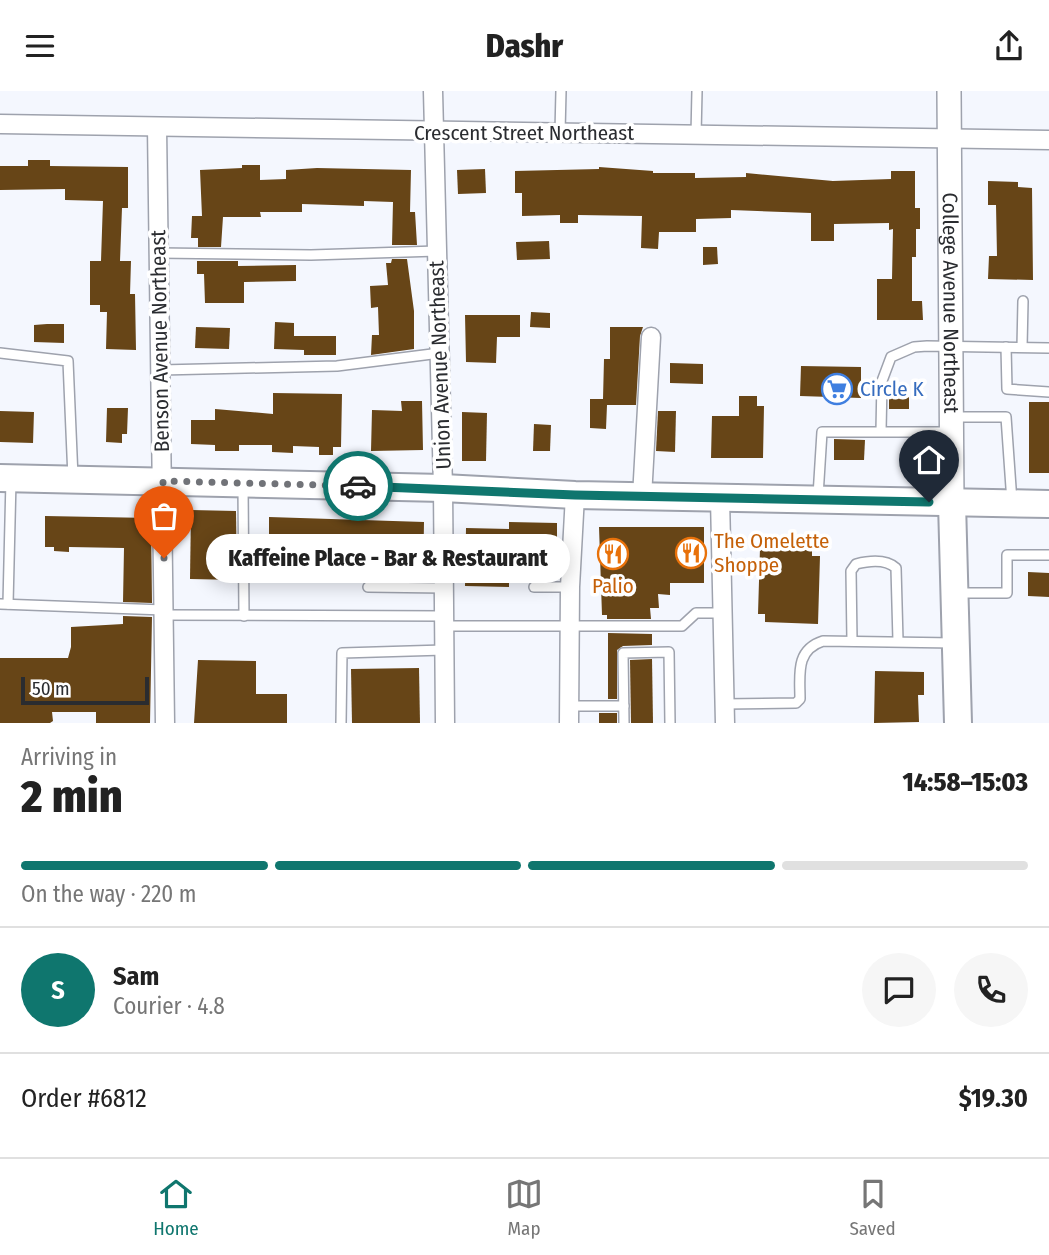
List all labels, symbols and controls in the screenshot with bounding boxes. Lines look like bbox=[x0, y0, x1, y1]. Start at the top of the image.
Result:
icon: menu bbox=[21, 27, 59, 65]
text: Dashr bbox=[486, 27, 563, 65]
icon: share bbox=[990, 27, 1028, 65]
street label: Crescent Street Northeast bbox=[414, 120, 634, 146]
street label: College Avenue Northeast bbox=[937, 192, 964, 414]
street label: Benson Avenue Northeast bbox=[145, 230, 175, 452]
street label: Union Avenue Northeast bbox=[423, 260, 457, 470]
supermarket icon: Circle K bbox=[820, 372, 854, 406]
place label: Circle K bbox=[860, 376, 924, 402]
pin bbox=[899, 430, 959, 502]
icon: home bbox=[910, 441, 948, 479]
courier bbox=[323, 451, 393, 521]
icon: car bbox=[339, 467, 377, 505]
pin bbox=[134, 486, 194, 558]
icon: bag bbox=[145, 497, 183, 535]
place label: The Omelette Shoppe bbox=[714, 528, 829, 578]
callout: Kaffeine Place - Bar & Restaurant bbox=[206, 533, 570, 582]
restaurant icon: The Omelette Shoppe bbox=[674, 536, 708, 570]
restaurant icon: Palio bbox=[596, 537, 630, 571]
text: Kaffeine Place - Bar & Restaurant bbox=[228, 544, 548, 572]
place label: Palio bbox=[592, 573, 634, 599]
scale bar bbox=[21, 674, 149, 706]
text: 50 m bbox=[32, 677, 70, 700]
text: Arriving in bbox=[21, 743, 117, 771]
text: 14:58–15:03 bbox=[902, 767, 1028, 798]
text: 2 min bbox=[21, 769, 123, 824]
text: On the way · 220 m bbox=[21, 880, 196, 908]
button: chat bbox=[862, 953, 936, 1027]
button: phone bbox=[954, 953, 1028, 1027]
text: Sam bbox=[113, 961, 159, 992]
text: S bbox=[51, 975, 65, 1006]
text: Courier · 4.8 bbox=[113, 992, 225, 1020]
text: Order #6812 bbox=[21, 1083, 147, 1114]
text: $19.30 bbox=[959, 1083, 1028, 1114]
tab: Home bbox=[153, 1175, 199, 1240]
tab: Map bbox=[505, 1175, 543, 1240]
tab: Saved bbox=[849, 1175, 896, 1240]

